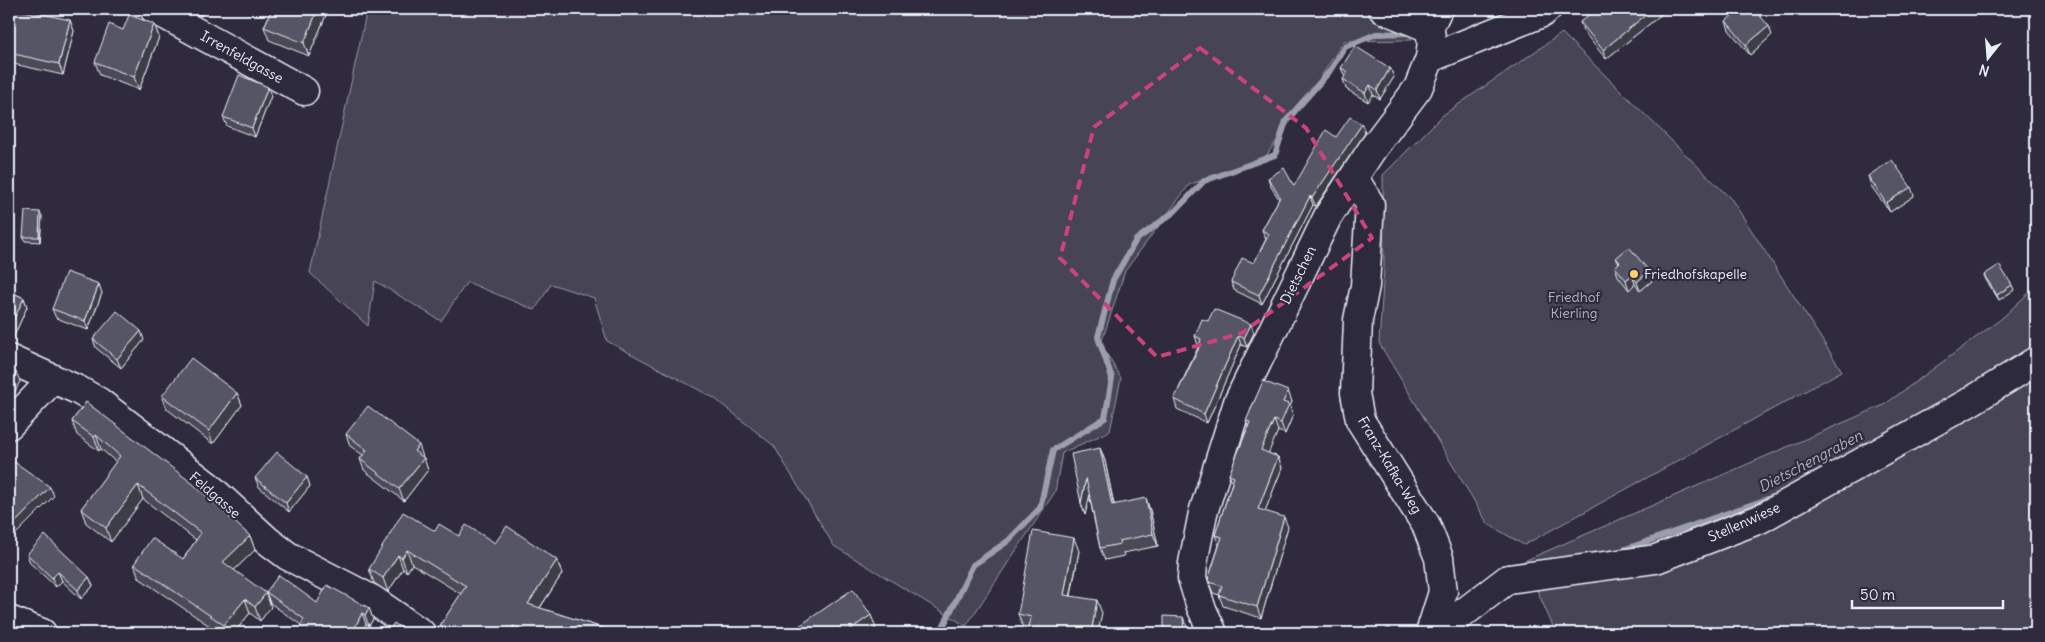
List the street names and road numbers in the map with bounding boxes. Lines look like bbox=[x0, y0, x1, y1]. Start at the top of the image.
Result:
street label: Irrenfeldgasse bbox=[197, 27, 287, 87]
street label: Dietschen bbox=[1276, 243, 1320, 307]
street label: Franz-Kafka-Weg bbox=[1354, 413, 1426, 517]
street label: Feldgasse bbox=[186, 468, 244, 522]
street label: Stellenwiese bbox=[1705, 498, 1783, 546]

